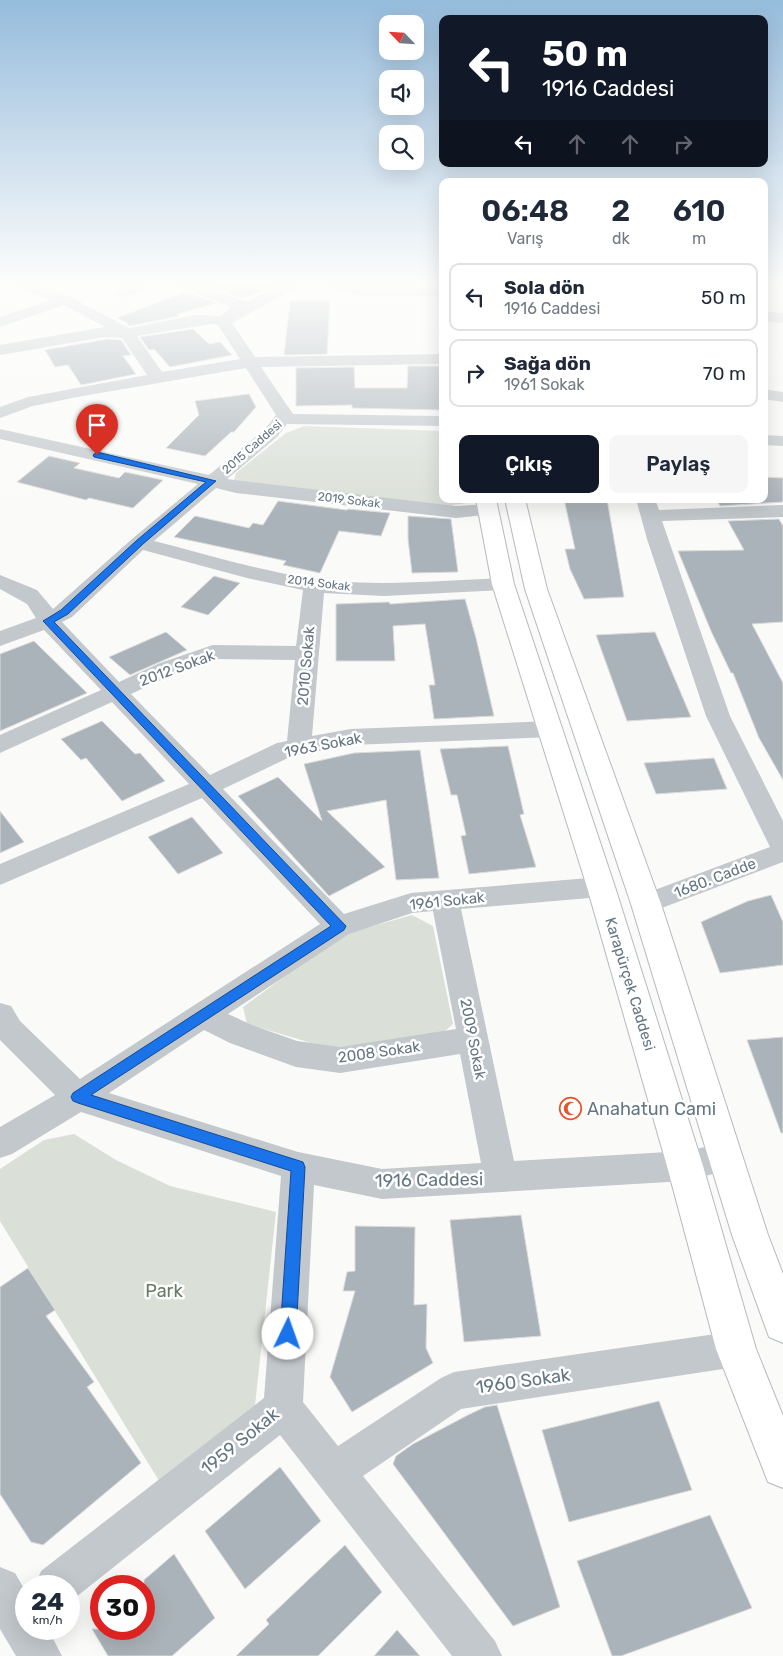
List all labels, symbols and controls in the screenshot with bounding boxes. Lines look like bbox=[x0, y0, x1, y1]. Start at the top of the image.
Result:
north arrow bbox=[379, 15, 424, 60]
map controls bbox=[379, 15, 424, 170]
text: 50 m bbox=[542, 33, 628, 75]
icon: left bbox=[459, 35, 524, 100]
button: sound bbox=[379, 70, 424, 115]
text: 1916 Caddesi bbox=[542, 75, 674, 102]
button: search bbox=[379, 125, 424, 170]
icon: left bbox=[510, 130, 538, 158]
icon: ahead bbox=[563, 130, 591, 158]
icon: ahead bbox=[616, 130, 644, 158]
icon: right bbox=[669, 130, 697, 158]
text: 06:48 bbox=[481, 193, 569, 229]
text: 2 bbox=[611, 193, 630, 229]
text: 610 bbox=[673, 193, 726, 229]
text: Varış bbox=[507, 229, 543, 248]
text: dk bbox=[612, 229, 630, 248]
text: m bbox=[692, 229, 706, 248]
text: Sola dön bbox=[504, 276, 585, 299]
icon: left bbox=[461, 283, 489, 311]
text: 50 m bbox=[701, 286, 746, 309]
text: 1916 Caddesi bbox=[504, 299, 600, 318]
text: Sağa dön bbox=[504, 352, 591, 375]
icon: right bbox=[461, 359, 489, 387]
text: 70 m bbox=[703, 362, 746, 385]
text: 1961 Sokak bbox=[504, 375, 585, 394]
pin bbox=[76, 404, 118, 455]
icon: arrive bbox=[83, 411, 111, 439]
street label: 2015 Caddesi bbox=[219, 417, 285, 477]
button: Çıkış bbox=[459, 435, 599, 493]
button: Paylaş bbox=[609, 435, 748, 493]
street label: 2019 Sokak bbox=[317, 489, 382, 511]
street label: 2014 Sokak bbox=[287, 572, 352, 594]
street label: 2010 Sokak bbox=[294, 625, 318, 706]
street label: 2012 Sokak bbox=[137, 646, 217, 690]
street label: 1963 Sokak bbox=[283, 729, 363, 761]
street label: 1680. Cadde bbox=[671, 854, 759, 902]
street label: 1961 Sokak bbox=[409, 888, 486, 914]
street label: Karapürçek Caddesi bbox=[601, 915, 659, 1053]
street label: 2009 Sokak bbox=[456, 997, 490, 1081]
street label: 2008 Sokak bbox=[337, 1037, 421, 1067]
mosque icon: Anahatun Cami bbox=[559, 1097, 583, 1121]
place label: Anahatun Cami bbox=[587, 1098, 716, 1120]
street label: 1916 Caddesi bbox=[375, 1168, 483, 1192]
park label: Park bbox=[145, 1280, 183, 1302]
position arrow bbox=[261, 1307, 313, 1359]
street label: 1960 Sokak bbox=[475, 1363, 572, 1398]
street label: 1959 Sokak bbox=[197, 1402, 284, 1479]
speed limit sign: 30 bbox=[90, 1575, 155, 1640]
text: 24 bbox=[31, 1587, 64, 1616]
text: km/h bbox=[33, 1613, 62, 1627]

